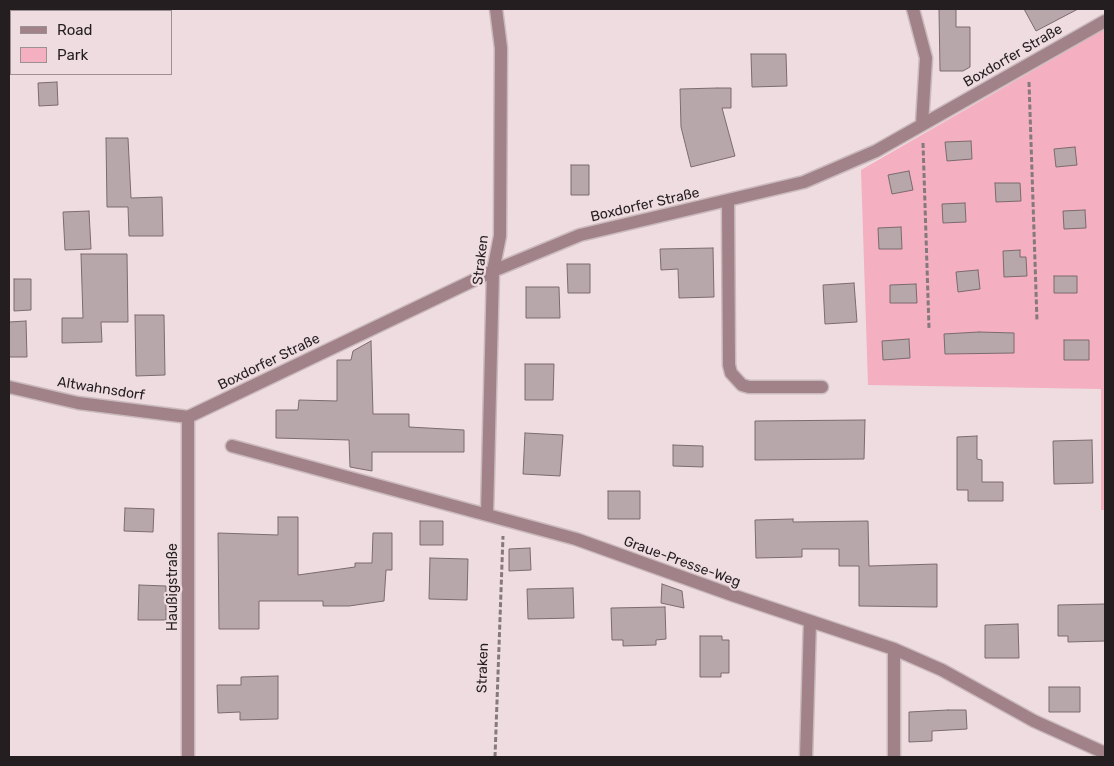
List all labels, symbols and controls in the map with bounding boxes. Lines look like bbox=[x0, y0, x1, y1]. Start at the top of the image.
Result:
legend bbox=[10, 10, 172, 75]
text: Road bbox=[57, 21, 93, 39]
street label: Boxdorfer Straße bbox=[961, 21, 1065, 91]
text: Park bbox=[57, 46, 88, 64]
street label: Boxdorfer Straße bbox=[589, 184, 701, 226]
street label: Straken bbox=[470, 234, 492, 286]
street label: Boxdorfer Straße bbox=[215, 330, 323, 394]
street label: Altwahnsdorf bbox=[56, 374, 146, 404]
street label: Graue-Presse-Weg bbox=[621, 533, 743, 591]
street label: Haußigstraße bbox=[165, 543, 181, 631]
street label: Straken bbox=[474, 643, 492, 693]

